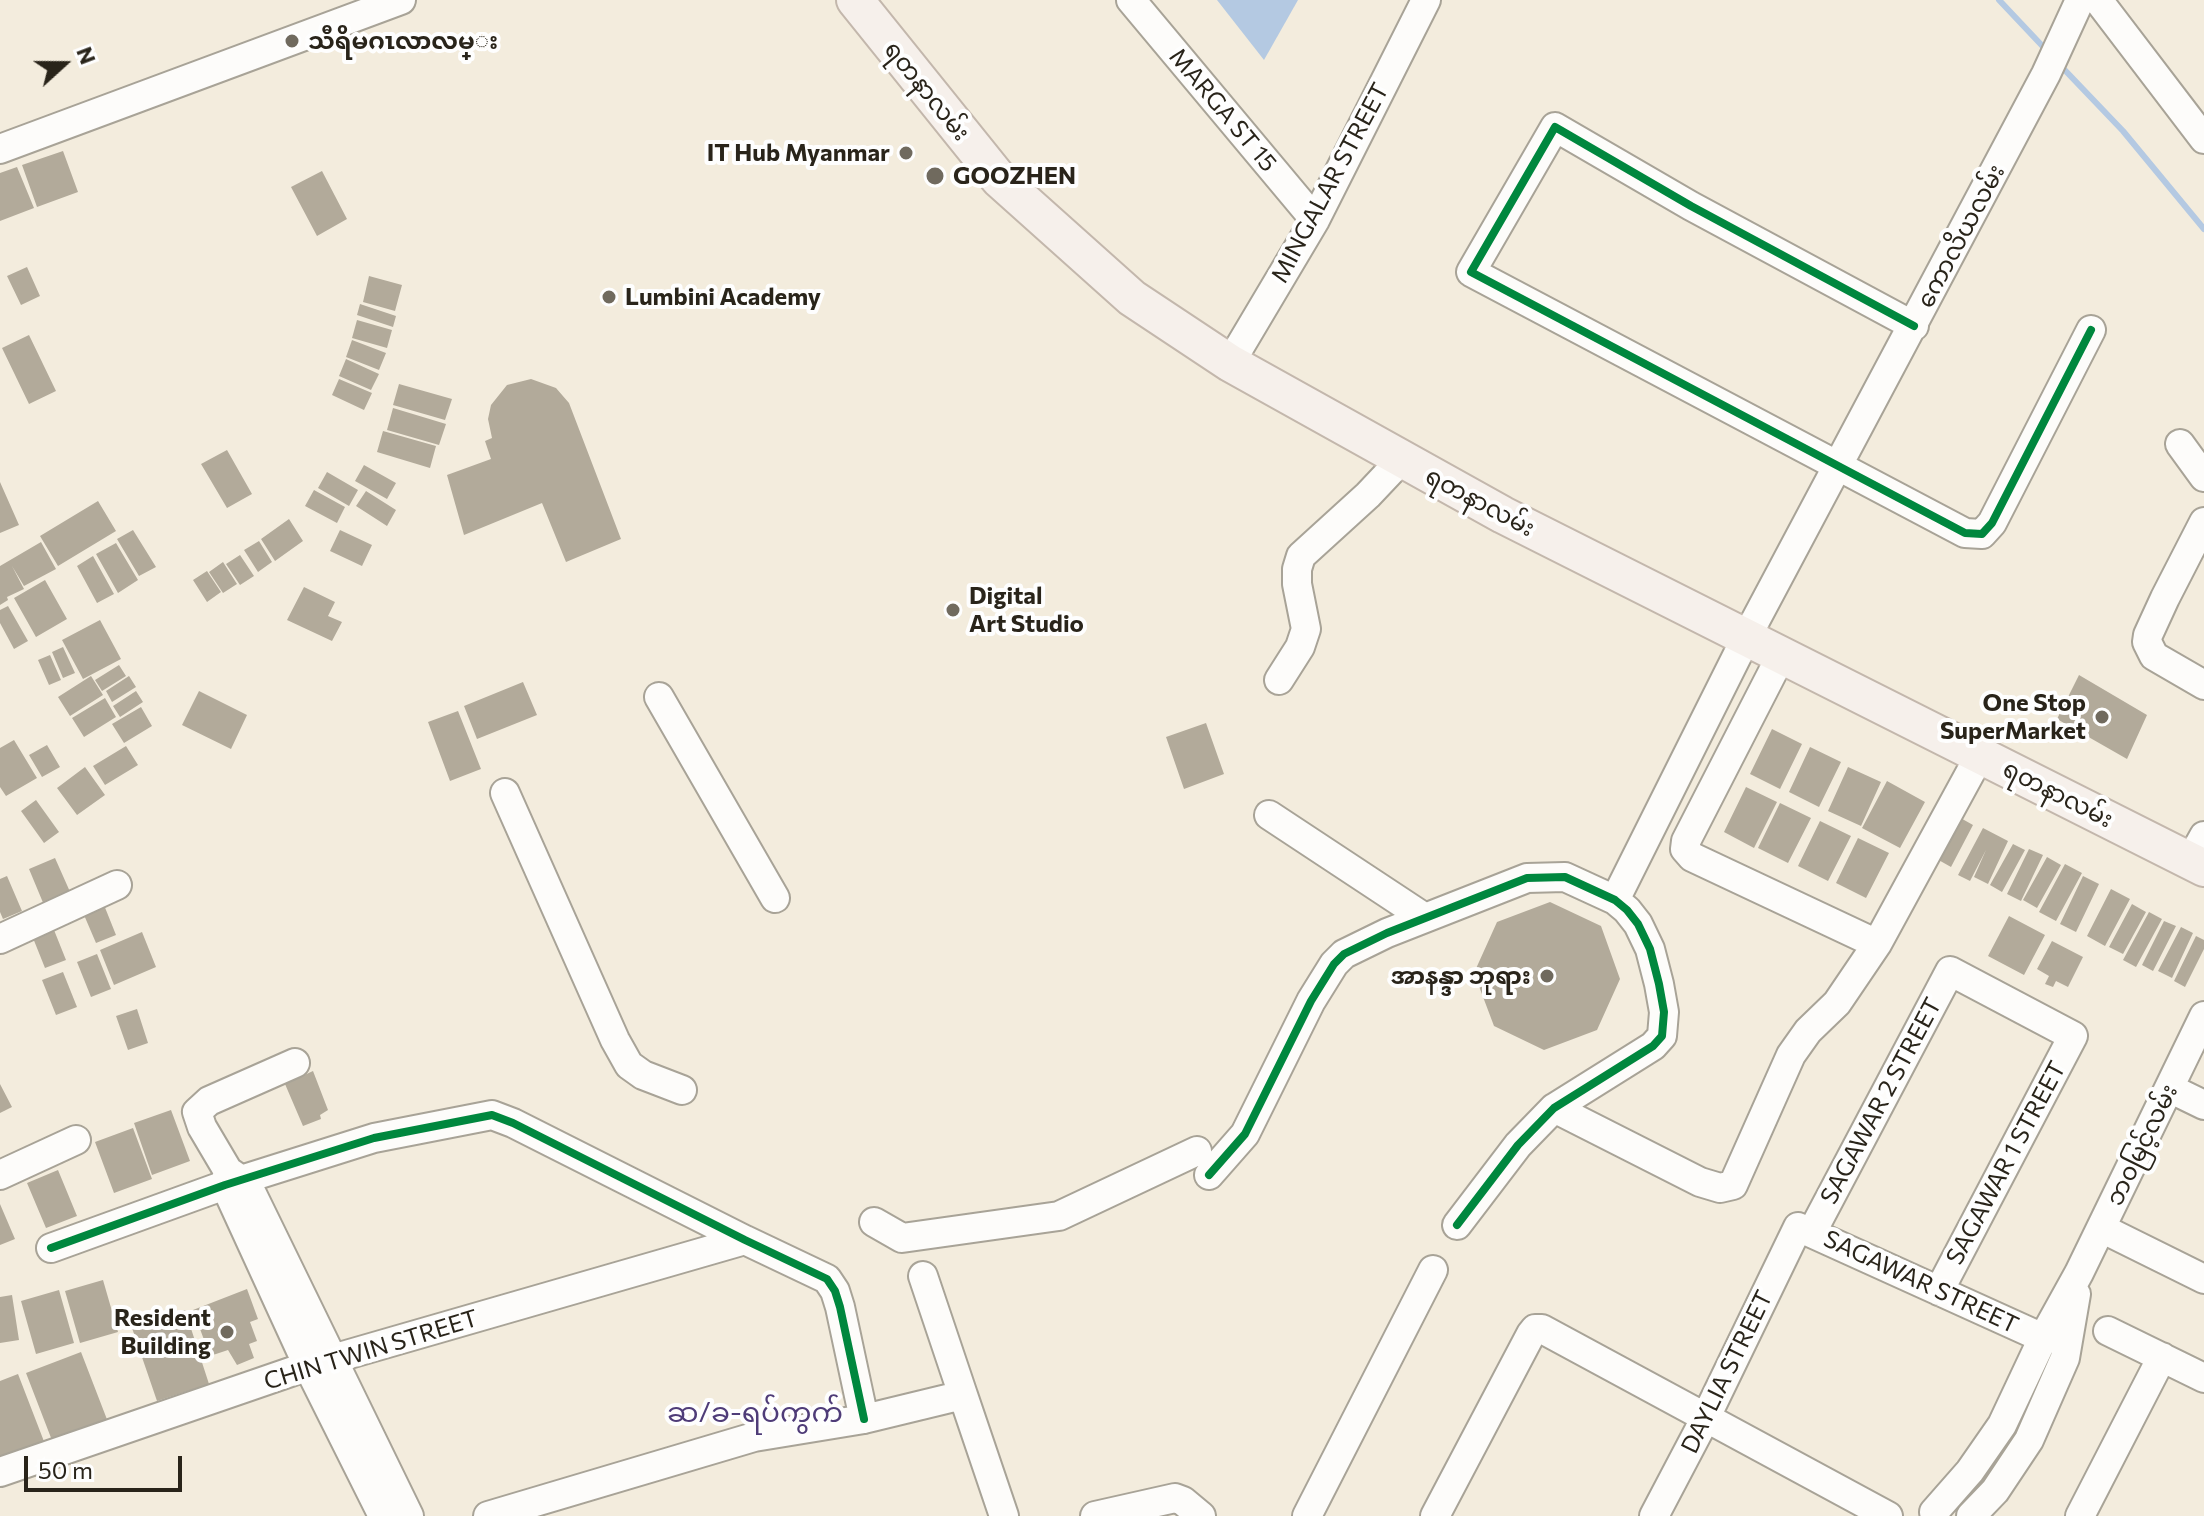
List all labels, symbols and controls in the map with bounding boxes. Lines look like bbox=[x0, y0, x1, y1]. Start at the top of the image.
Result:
north arrow bbox=[24, 24, 104, 104]
place label: သီရိမဂၤလာလမ္‌း bbox=[308, 27, 498, 55]
marker: သီရိမဂၤလာလမ္‌း bbox=[283, 32, 301, 50]
street label: ရတနာလမ်း bbox=[878, 35, 976, 147]
text: N bbox=[71, 43, 102, 68]
street label: MARGA ST 15 bbox=[1163, 43, 1283, 177]
street label: MINGALAR STREET bbox=[1265, 78, 1395, 288]
place label: IT Hub Myanmar bbox=[707, 139, 890, 167]
marker: IT Hub Myanmar bbox=[897, 144, 915, 162]
street label: ကောလိယလမ်း bbox=[1911, 159, 2011, 313]
place label: GOOZHEN bbox=[953, 162, 1076, 190]
marker: GOOZHEN bbox=[924, 165, 946, 187]
place label: Lumbini Academy bbox=[625, 283, 821, 311]
marker: Lumbini Academy bbox=[600, 288, 618, 306]
street label: ရတနာလမ်း bbox=[1420, 461, 1540, 543]
place label: Digital Art Studio bbox=[969, 582, 1084, 638]
marker: Digital Art Studio bbox=[944, 601, 962, 619]
place label: One Stop SuperMarket bbox=[1940, 689, 2086, 745]
marker: One Stop SuperMarket bbox=[2093, 708, 2111, 726]
street label: ရတနာလမ်း bbox=[1998, 754, 2118, 834]
place label: အာနန္ဒာ ဘုရား bbox=[1391, 962, 1531, 990]
marker: အာနန္ဒာ ဘုရား bbox=[1538, 967, 1556, 985]
street label: SAGAWAR 2 STREET bbox=[1814, 993, 1948, 1209]
street label: SAGAWAR 1 STREET bbox=[1940, 1056, 2072, 1270]
street label: ဘ၀မြင့်လမ်း bbox=[2100, 1080, 2184, 1210]
street label: SAGAWAR STREET bbox=[1819, 1224, 2023, 1340]
street label: DAYLIA STREET bbox=[1675, 1286, 1779, 1458]
place label: Resident Building bbox=[114, 1304, 211, 1360]
street label: CHIN TWIN STREET bbox=[261, 1304, 481, 1396]
marker: Resident Building bbox=[218, 1323, 236, 1341]
district label: ဆ/ခ-ရပ်ကွက် bbox=[667, 1396, 843, 1430]
scale bar bbox=[28, 1440, 186, 1490]
text: 50 m bbox=[38, 1455, 93, 1484]

